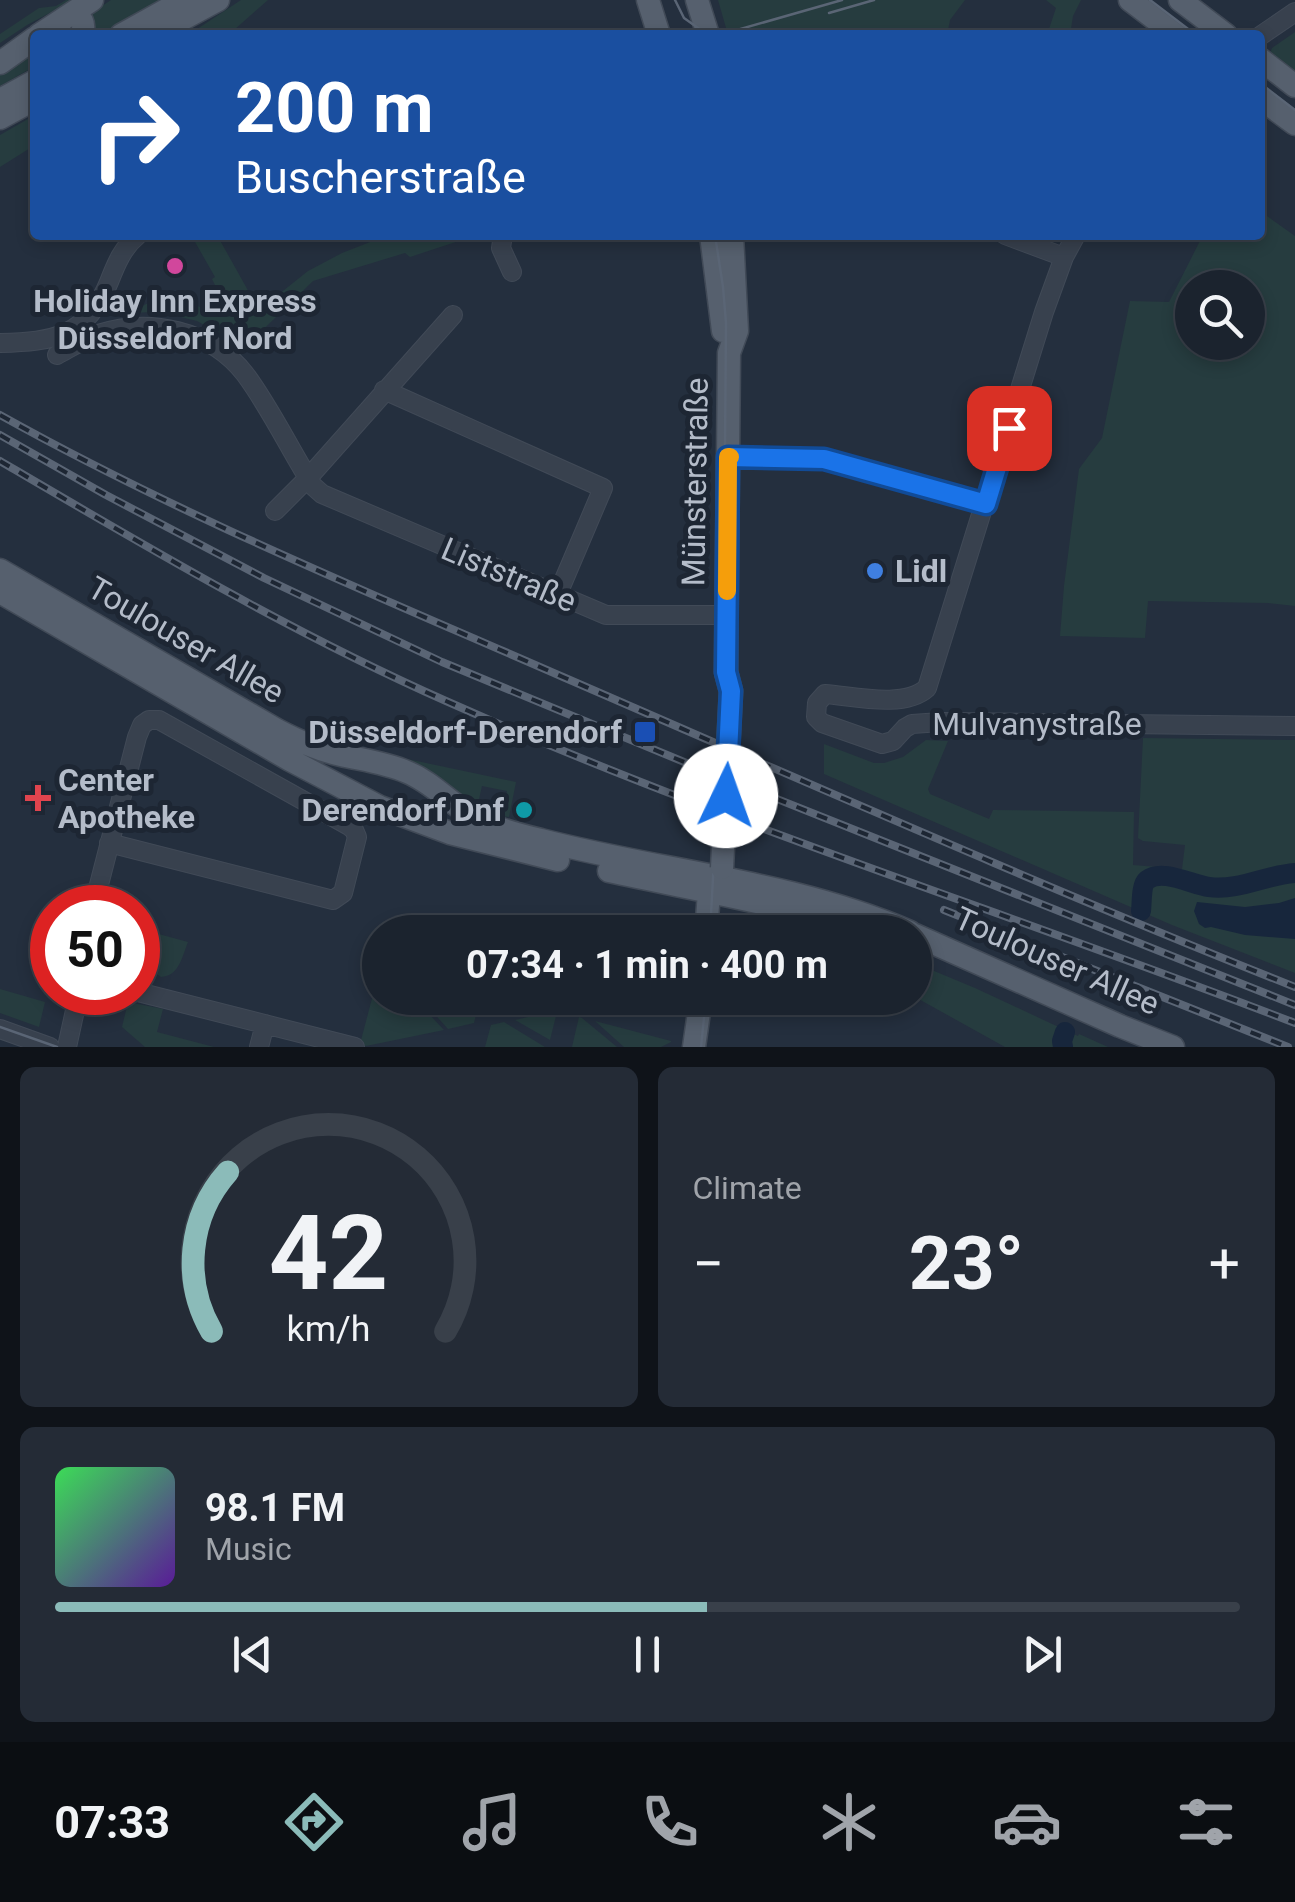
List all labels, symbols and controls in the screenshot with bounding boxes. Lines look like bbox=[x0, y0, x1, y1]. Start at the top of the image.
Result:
text: 200 m bbox=[235, 67, 434, 149]
icon: right bbox=[70, 70, 200, 200]
text: Buscherstraße bbox=[235, 151, 526, 204]
marker: Holiday Inn Express Düsseldorf Nord bbox=[164, 255, 186, 277]
map controls bbox=[1175, 270, 1265, 360]
button: search bbox=[1175, 270, 1265, 360]
place label: Holiday Inn Express Düsseldorf Nord bbox=[33, 282, 317, 357]
street label: Münsterstraße bbox=[674, 377, 716, 587]
pin bbox=[967, 386, 1052, 471]
icon: arrive bbox=[982, 401, 1037, 456]
street label: Liststraße bbox=[436, 530, 582, 620]
place label: Lidl bbox=[895, 552, 947, 590]
marker: Lidl bbox=[864, 560, 886, 582]
street label: Toulouser Allee bbox=[81, 569, 291, 711]
street label: Mulvanystraße bbox=[932, 705, 1142, 743]
place label: Düsseldorf-Derendorf bbox=[308, 713, 623, 751]
marker: Düsseldorf-Derendorf bbox=[632, 719, 658, 745]
position arrow bbox=[674, 744, 778, 848]
place label: Center Apotheke bbox=[58, 761, 195, 836]
marker: Center Apotheke bbox=[27, 787, 49, 809]
place label: Derendorf Dnf bbox=[302, 791, 505, 829]
marker: Derendorf Dnf bbox=[513, 799, 535, 821]
speed limit sign: 50 bbox=[30, 885, 160, 1015]
street label: Toulouser Allee bbox=[949, 899, 1165, 1023]
text: 07:34 · 1 min · 400 m bbox=[466, 943, 828, 987]
text: Climate bbox=[693, 1169, 802, 1207]
text: 42 bbox=[269, 1193, 388, 1314]
text: 23° bbox=[909, 1219, 1024, 1307]
text: − bbox=[693, 1232, 724, 1296]
text: + bbox=[1209, 1232, 1240, 1296]
text: km/h bbox=[287, 1308, 371, 1350]
text: 98.1 FM bbox=[205, 1486, 345, 1530]
text: Music bbox=[205, 1530, 292, 1568]
icon: previous bbox=[225, 1627, 280, 1682]
icon: pause bbox=[620, 1627, 675, 1682]
icon: next bbox=[1015, 1627, 1070, 1682]
icon: directions bbox=[279, 1787, 349, 1857]
icon: music bbox=[457, 1787, 527, 1857]
icon: phone bbox=[635, 1787, 705, 1857]
icon: climate bbox=[814, 1787, 884, 1857]
icon: car bbox=[992, 1787, 1062, 1857]
icon: filters bbox=[1171, 1787, 1241, 1857]
text: 07:33 bbox=[54, 1796, 170, 1849]

